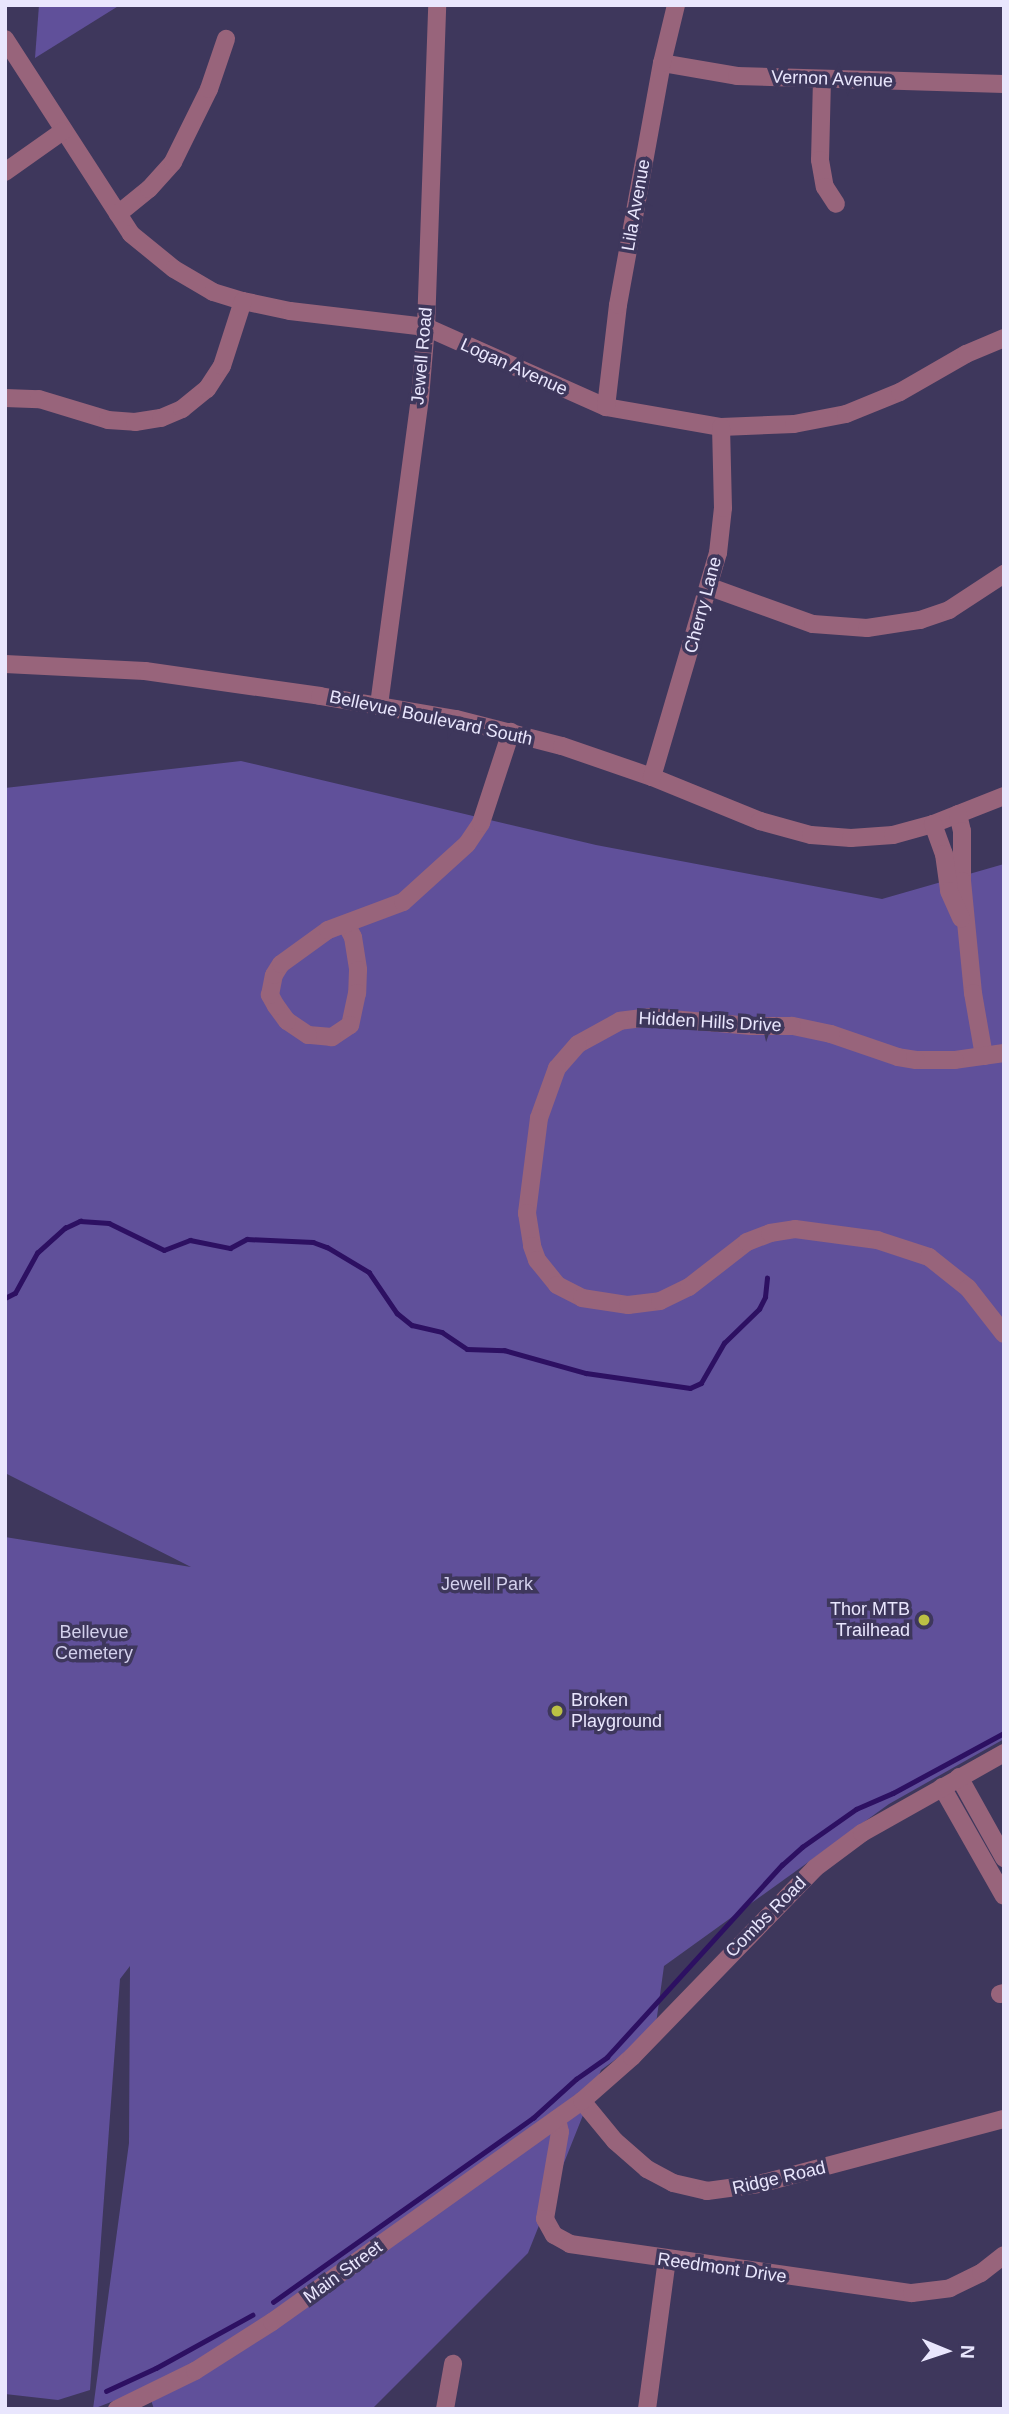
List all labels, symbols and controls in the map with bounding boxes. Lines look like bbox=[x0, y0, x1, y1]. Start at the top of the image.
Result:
street label: Vernon Avenue bbox=[770, 66, 894, 92]
street label: Lila Avenue bbox=[617, 157, 655, 253]
street label: Jewell Road bbox=[407, 306, 437, 406]
street label: Logan Avenue bbox=[457, 334, 571, 400]
street label: Cherry Lane bbox=[680, 554, 726, 656]
street label: Bellevue Boulevard South bbox=[327, 686, 535, 750]
street label: Hidden Hills Drive bbox=[638, 1007, 782, 1037]
park label: Jewell Park bbox=[441, 1573, 533, 1595]
place label: Thor MTB Trailhead bbox=[830, 1599, 910, 1642]
marker: Thor MTB Trailhead bbox=[916, 1612, 932, 1628]
park label: Bellevue Cemetery bbox=[55, 1622, 133, 1664]
place label: Broken Playground bbox=[571, 1690, 662, 1732]
marker: Broken Playground bbox=[549, 1703, 565, 1719]
street label: Combs Road bbox=[721, 1872, 811, 1962]
street label: Ridge Road bbox=[730, 2157, 828, 2199]
street label: Main Street bbox=[299, 2236, 387, 2308]
street label: Reedmont Drive bbox=[656, 2248, 788, 2288]
north arrow bbox=[911, 2316, 981, 2386]
text: N bbox=[957, 2345, 978, 2359]

